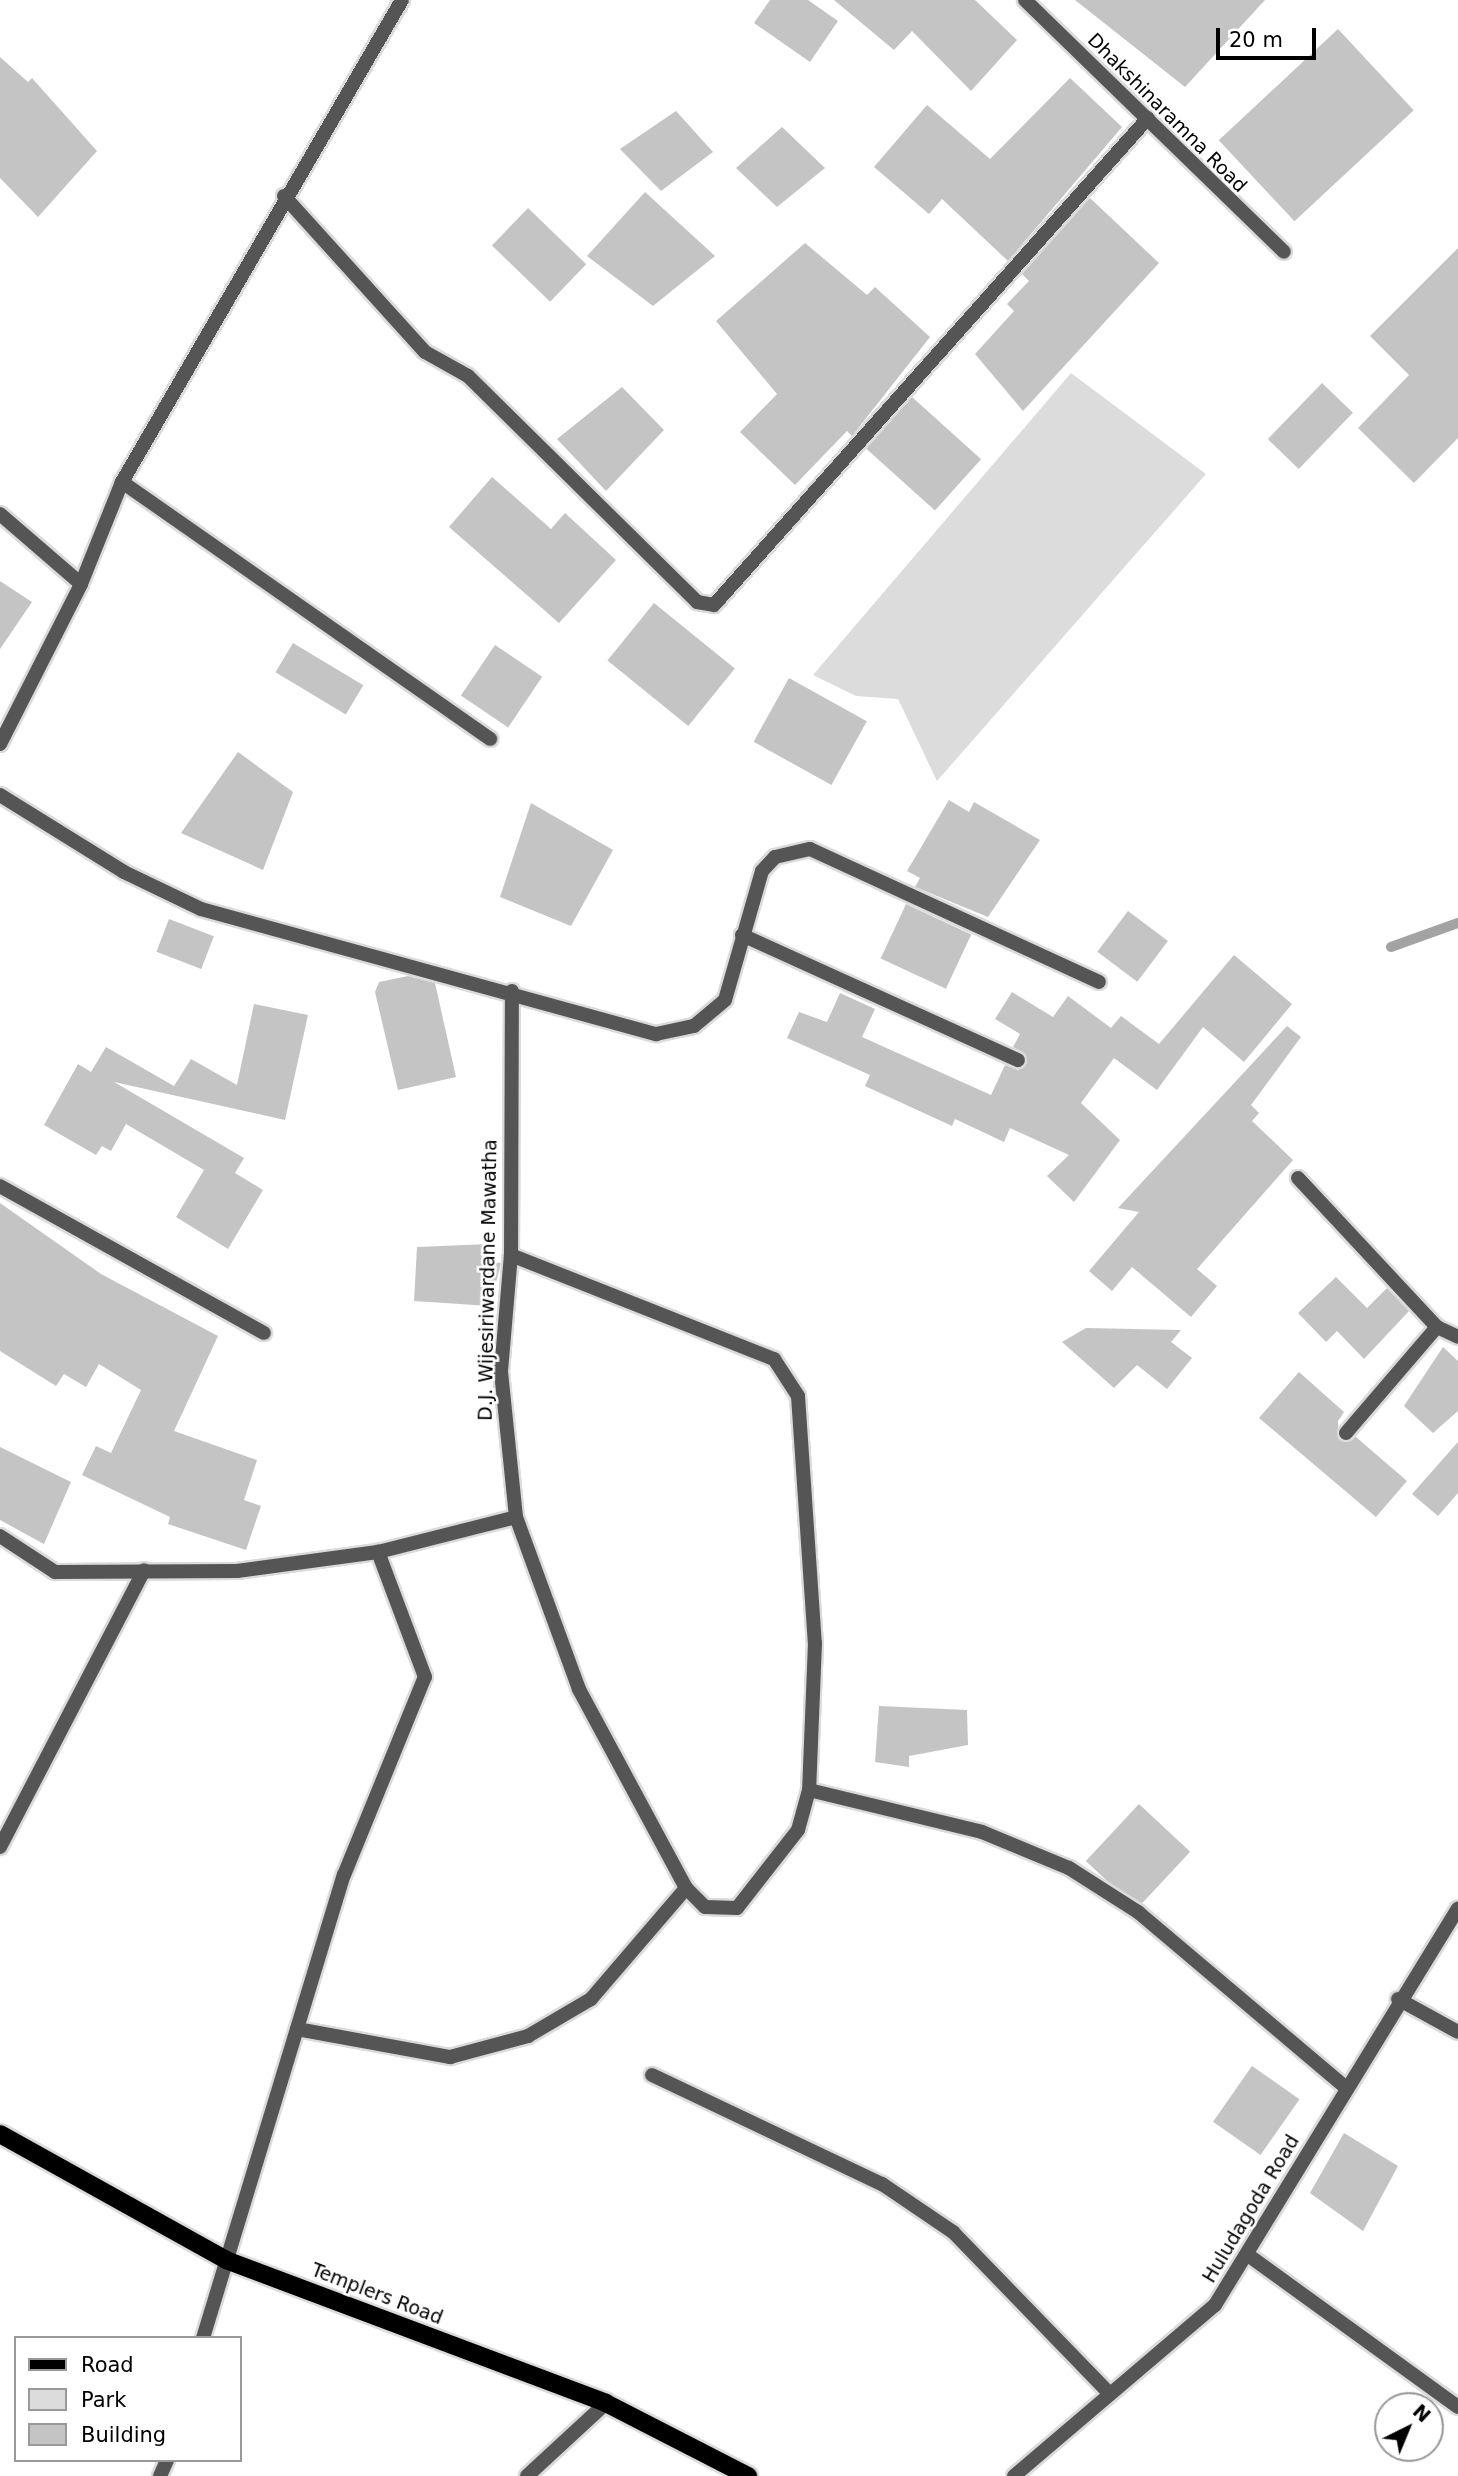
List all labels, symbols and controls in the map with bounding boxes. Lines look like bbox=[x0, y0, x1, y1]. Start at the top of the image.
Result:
scale bar bbox=[1220, 14, 1320, 58]
text: 20 m bbox=[1229, 28, 1283, 52]
street label: Dhakshinaramna Road bbox=[1083, 29, 1251, 197]
street label: D.J. Wijesiriwardane Mawatha bbox=[474, 1139, 502, 1421]
street label: Huludagoda Road bbox=[1198, 2131, 1304, 2287]
street label: Templers Road bbox=[308, 2258, 446, 2330]
legend bbox=[14, 2336, 242, 2462]
text: Road bbox=[81, 2353, 134, 2377]
text: Park bbox=[81, 2388, 126, 2412]
north arrow bbox=[1374, 2392, 1444, 2462]
text: N bbox=[1409, 2400, 1435, 2427]
text: Building bbox=[81, 2423, 166, 2447]

